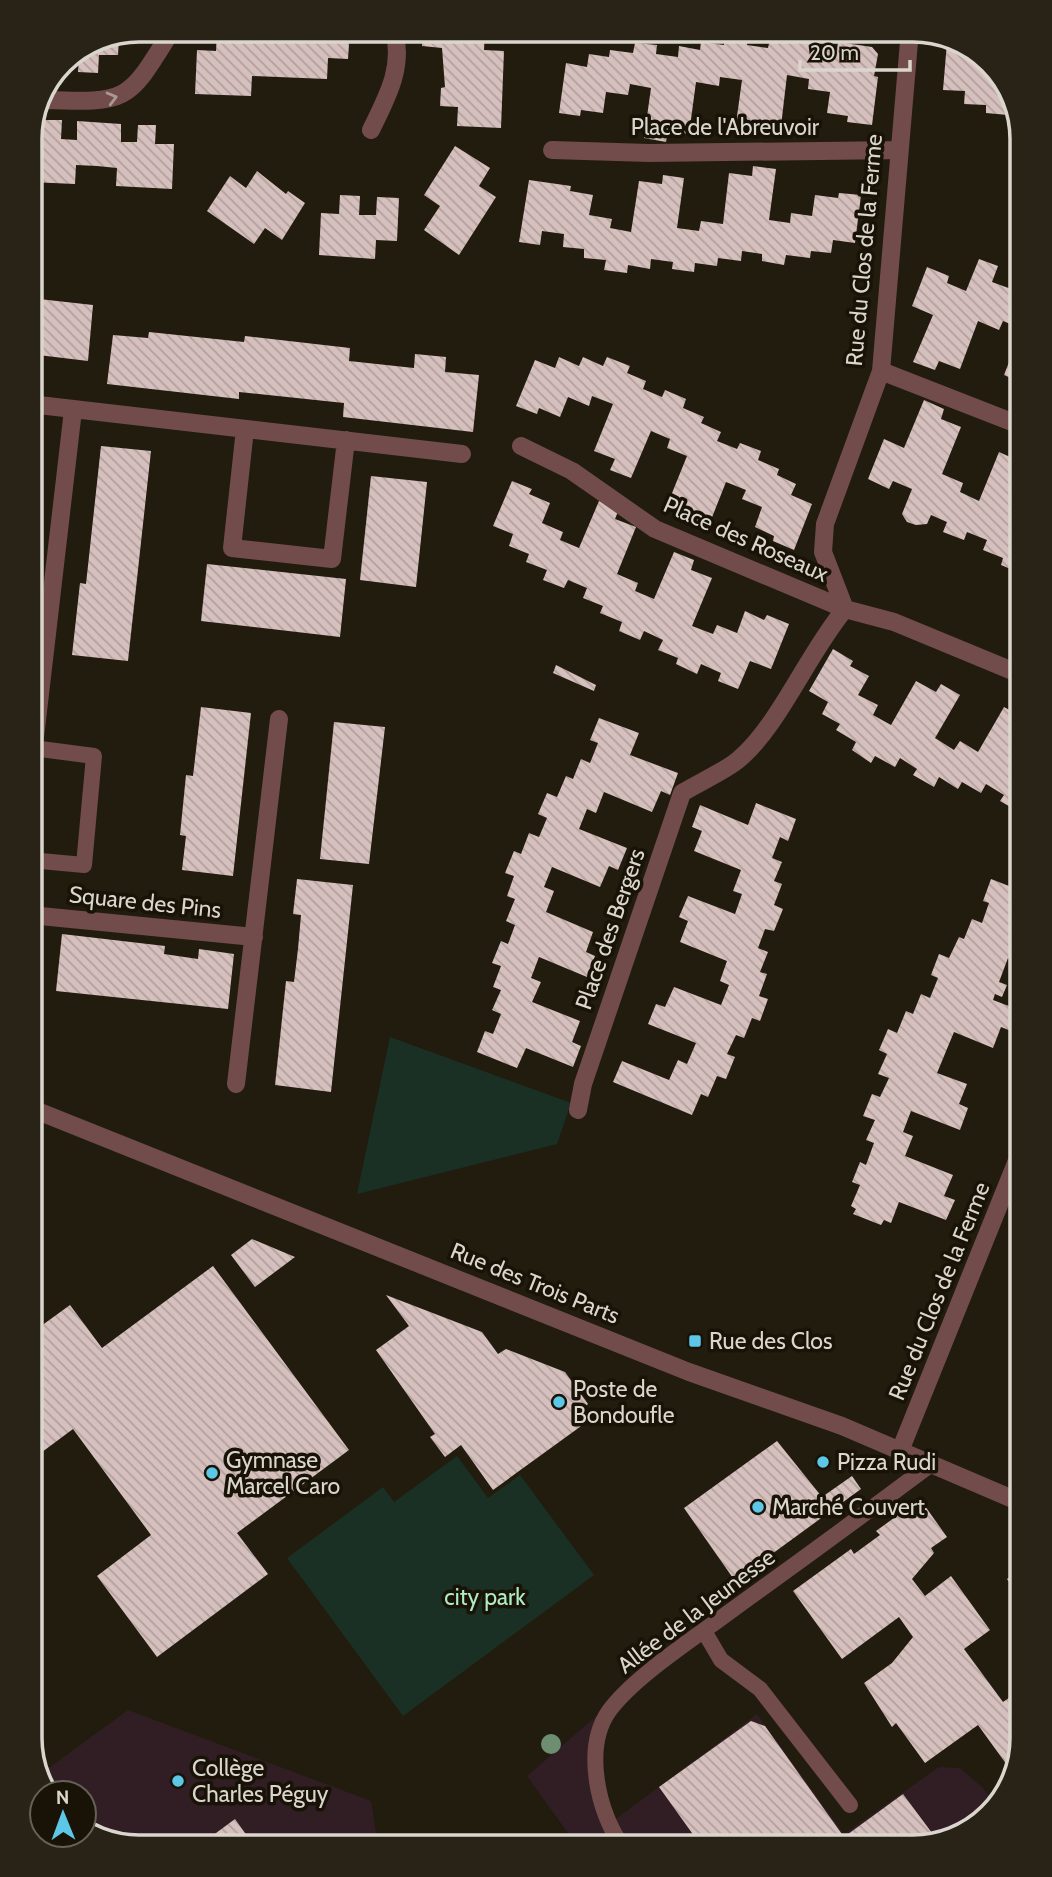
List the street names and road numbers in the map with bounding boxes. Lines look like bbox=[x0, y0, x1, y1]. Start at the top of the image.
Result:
street label: Place de l'Abreuvoir bbox=[631, 113, 820, 141]
street label: Rue du Clos de la Ferme bbox=[840, 133, 888, 367]
street label: Place des Roseaux bbox=[659, 490, 833, 588]
street label: Place des Bergers bbox=[569, 845, 651, 1013]
street label: Square des Pins bbox=[68, 880, 222, 924]
street label: Rue du Clos de la Ferme bbox=[882, 1178, 996, 1404]
street label: Rue des Trois Parts bbox=[446, 1236, 624, 1330]
street label: Allée de la Jeunesse bbox=[612, 1543, 780, 1679]

